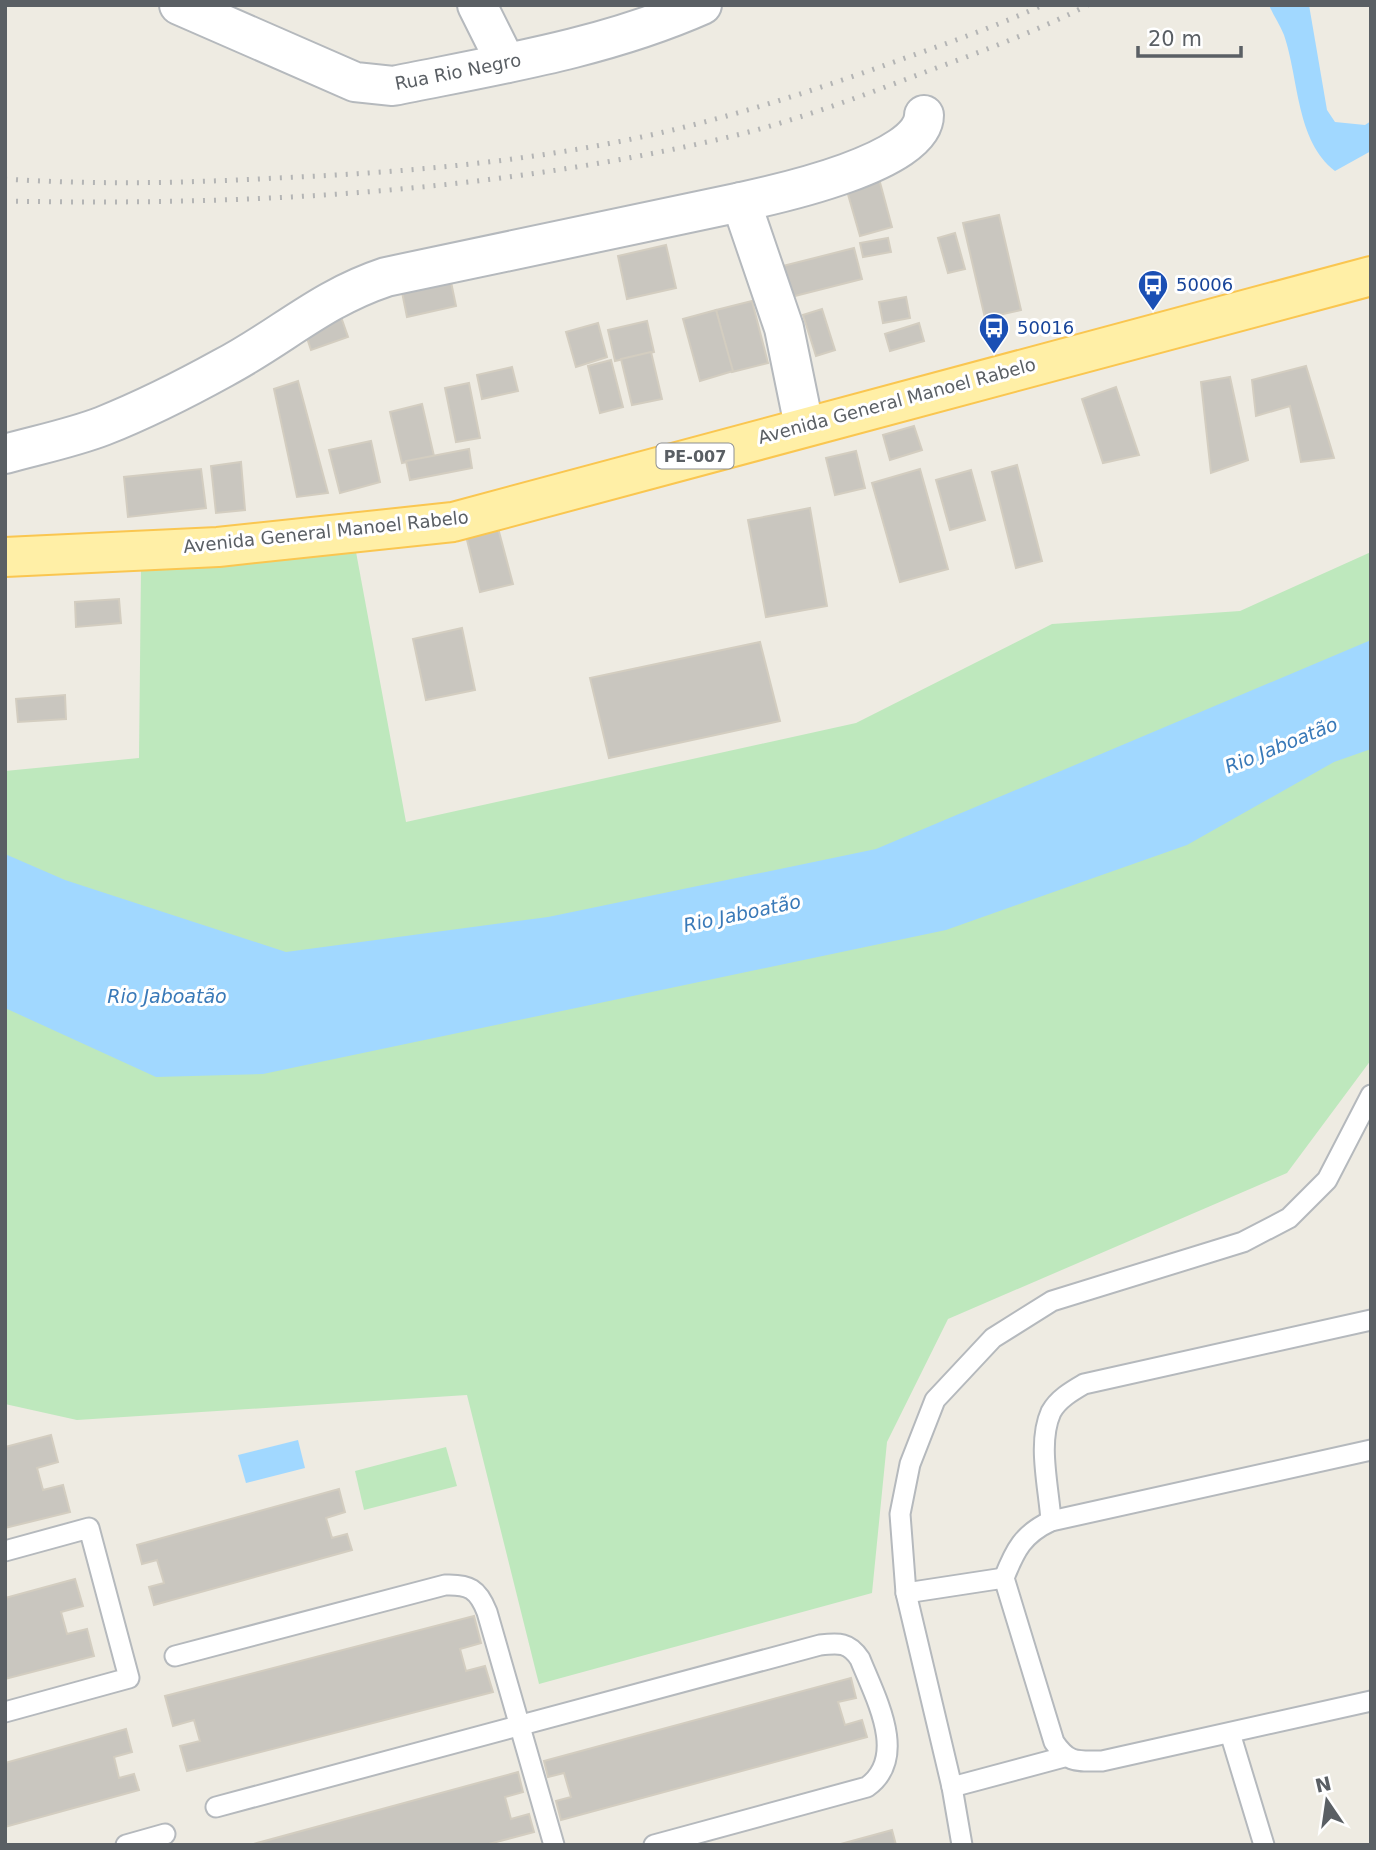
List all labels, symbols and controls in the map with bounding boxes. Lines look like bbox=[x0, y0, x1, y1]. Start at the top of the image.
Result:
scale bar bbox=[1138, 14, 1241, 58]
text: 20 m bbox=[1148, 27, 1202, 51]
street label: Rua Rio Negro bbox=[393, 49, 523, 94]
bus stop icon: 50006 bbox=[1136, 268, 1170, 312]
place label: 50006 bbox=[1176, 274, 1233, 295]
bus stop icon: 50016 bbox=[977, 311, 1011, 355]
place label: 50016 bbox=[1017, 317, 1074, 338]
street label: Avenida General Manoel Rabelo bbox=[756, 353, 1038, 448]
road number: PE-007 bbox=[656, 444, 734, 468]
street label: Avenida General Manoel Rabelo bbox=[182, 506, 470, 557]
water label: Rio Jaboatão bbox=[1222, 712, 1340, 778]
water label: Rio Jaboatão bbox=[681, 890, 803, 936]
water label: Rio Jaboatão bbox=[107, 985, 227, 1007]
north arrow bbox=[1292, 1766, 1362, 1836]
text: N bbox=[1313, 1772, 1333, 1797]

